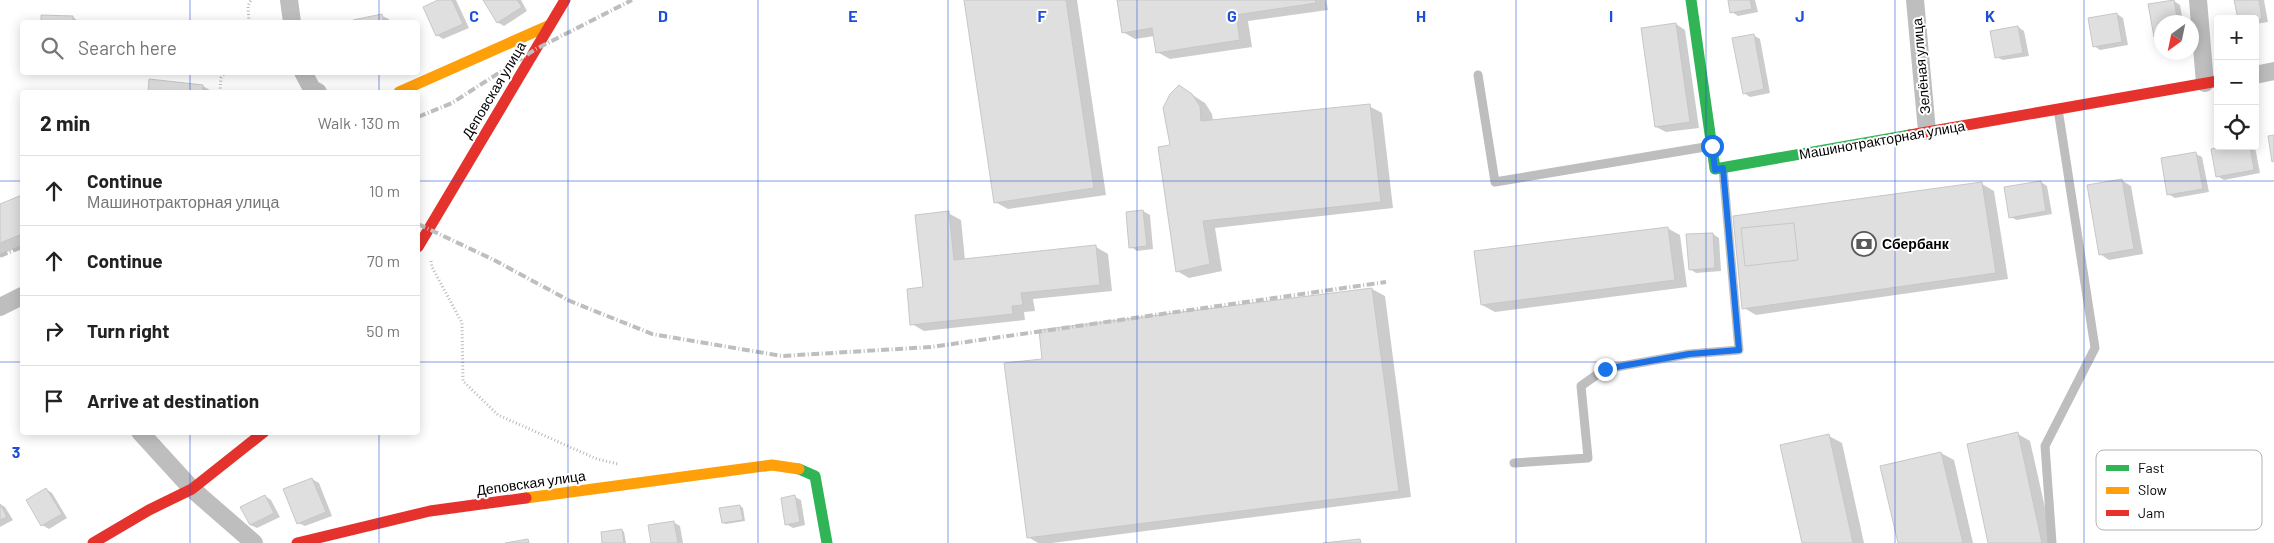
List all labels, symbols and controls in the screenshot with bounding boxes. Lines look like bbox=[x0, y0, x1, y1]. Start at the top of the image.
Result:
text: C bbox=[469, 6, 479, 25]
text: D bbox=[658, 6, 668, 25]
text: E bbox=[848, 6, 858, 25]
text: F bbox=[1038, 6, 1047, 25]
text: G bbox=[1227, 6, 1237, 25]
text: H bbox=[1416, 6, 1426, 25]
text: I bbox=[1609, 6, 1613, 25]
text: J bbox=[1795, 6, 1805, 25]
text: K bbox=[1985, 6, 1995, 25]
north arrow bbox=[2154, 15, 2199, 60]
map controls bbox=[2214, 15, 2259, 150]
button: + bbox=[2214, 15, 2259, 60]
street label: Зелёная улица bbox=[1908, 17, 1933, 115]
search box bbox=[20, 20, 420, 75]
icon: search bbox=[38, 34, 66, 62]
text: Search here bbox=[78, 36, 177, 59]
street label: Деповская улица bbox=[458, 38, 529, 141]
button: − bbox=[2214, 60, 2259, 105]
button: locate bbox=[2214, 105, 2259, 150]
text: 2 min bbox=[40, 110, 90, 135]
text: Walk · 130 m bbox=[318, 113, 400, 132]
street label: Машинотракторная улица bbox=[1798, 116, 1966, 162]
route start bbox=[1701, 135, 1724, 158]
text: Continue bbox=[87, 169, 163, 192]
icon: ahead bbox=[40, 177, 68, 205]
text: 10 m bbox=[369, 181, 400, 200]
text: Машинотракторная улица bbox=[87, 192, 279, 211]
bank icon: Сбербанк bbox=[1851, 231, 1877, 257]
place label: Сбербанк bbox=[1882, 235, 1950, 252]
icon: ahead bbox=[40, 247, 68, 275]
text: Continue bbox=[87, 249, 163, 272]
text: 70 m bbox=[367, 251, 400, 270]
icon: right bbox=[40, 317, 68, 345]
text: Turn right bbox=[87, 319, 169, 342]
text: 50 m bbox=[366, 321, 400, 340]
route end bbox=[1594, 358, 1617, 381]
icon: arrive bbox=[40, 387, 68, 415]
text: Arrive at destination bbox=[87, 389, 259, 412]
text: 3 bbox=[12, 442, 20, 461]
legend bbox=[2096, 450, 2262, 530]
text: Fast bbox=[2138, 459, 2164, 476]
street label: Деповская улица bbox=[475, 466, 587, 499]
text: Slow bbox=[2138, 481, 2167, 498]
text: Jam bbox=[2138, 504, 2165, 521]

